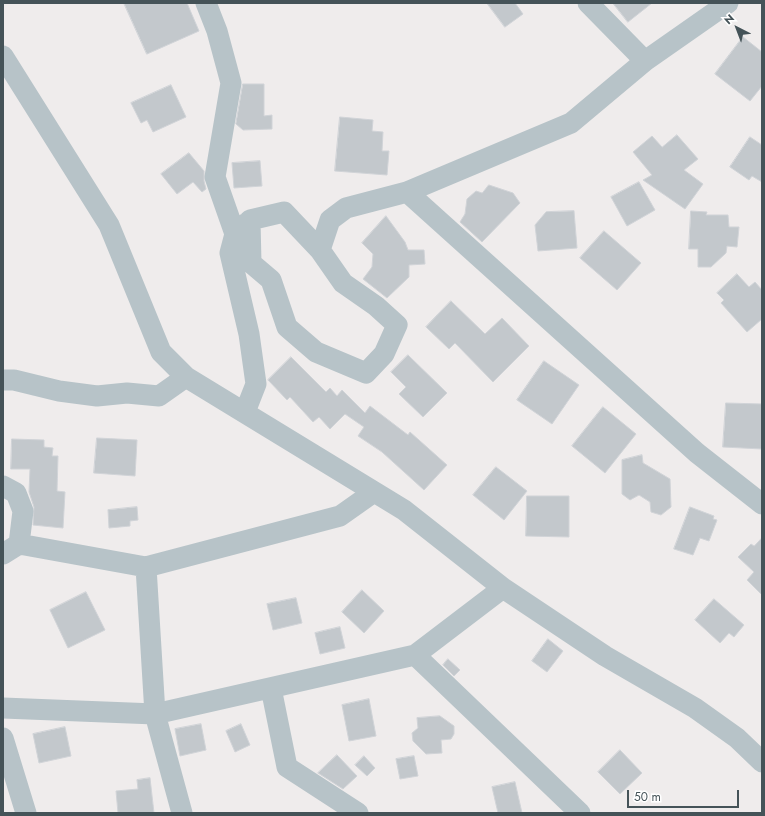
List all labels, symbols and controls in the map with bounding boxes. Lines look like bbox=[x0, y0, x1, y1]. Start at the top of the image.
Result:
north arrow bbox=[717, 8, 757, 48]
text: N bbox=[720, 10, 738, 28]
scale bar bbox=[629, 782, 741, 808]
text: 50 m bbox=[634, 788, 661, 806]

